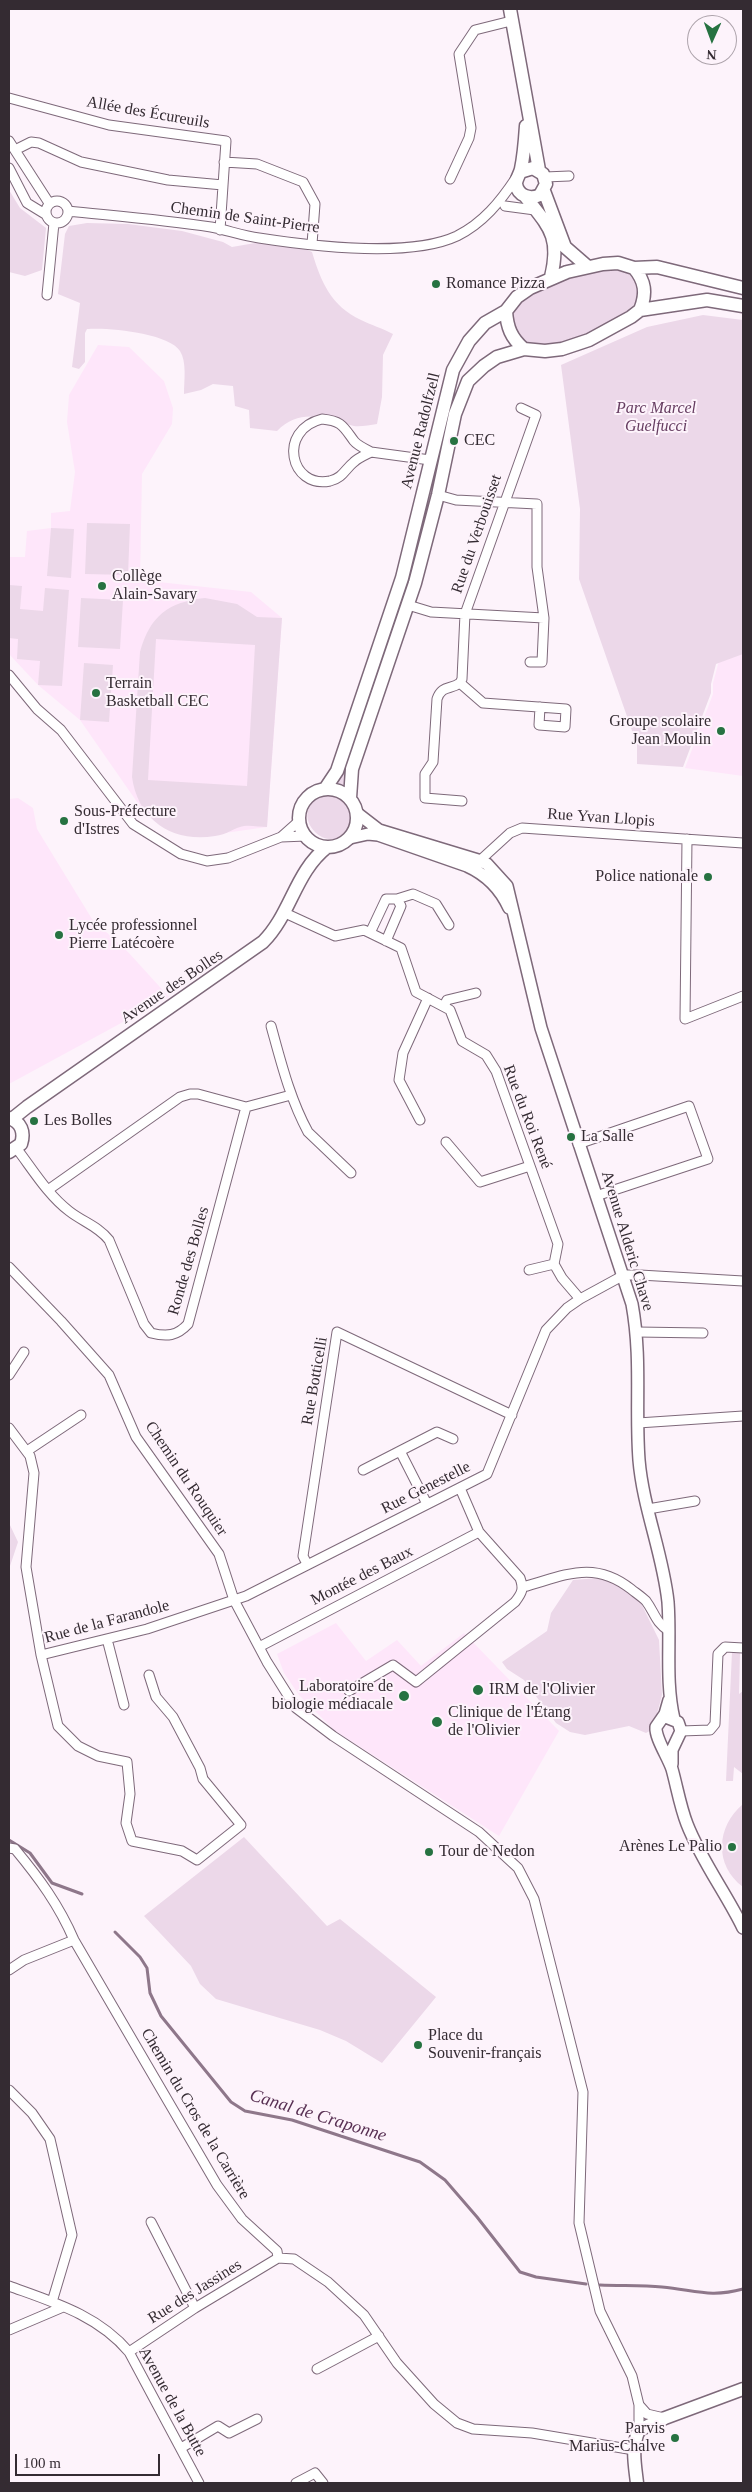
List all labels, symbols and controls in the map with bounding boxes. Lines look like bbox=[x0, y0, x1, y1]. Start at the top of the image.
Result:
north arrow bbox=[687, 15, 737, 65]
text: N bbox=[706, 47, 717, 62]
street label: Allée des Écureuils bbox=[85, 93, 211, 133]
street label: Chemin de Saint-Pierre bbox=[169, 198, 321, 238]
place label: Romance Pizza bbox=[446, 274, 545, 294]
marker: Romance Pizza bbox=[430, 278, 442, 290]
street label: Avenue Radolfzell bbox=[397, 371, 445, 491]
park label: Parc Marcel Guelfucci bbox=[616, 399, 696, 437]
place label: CEC bbox=[464, 431, 495, 451]
marker: CEC bbox=[448, 435, 460, 447]
street label: Rue du Verbouisset bbox=[448, 472, 506, 596]
place label: Collège Alain-Savary bbox=[112, 567, 197, 605]
marker: Collège Alain-Savary bbox=[96, 580, 108, 592]
place label: Terrain Basketball CEC bbox=[106, 674, 209, 712]
marker: Terrain Basketball CEC bbox=[90, 687, 102, 699]
place label: Groupe scolaire Jean Moulin bbox=[609, 712, 711, 750]
marker: Groupe scolaire Jean Moulin bbox=[715, 725, 727, 737]
place label: Sous-Préfecture d'Istres bbox=[74, 802, 176, 840]
street label: Rue Yvan Llopis bbox=[547, 805, 655, 831]
marker: Sous-Préfecture d'Istres bbox=[58, 815, 70, 827]
place label: Police nationale bbox=[595, 867, 698, 887]
marker: Police nationale bbox=[702, 871, 714, 883]
place label: Lycée professionnel Pierre Latécoère bbox=[69, 916, 197, 954]
marker: Lycée professionnel Pierre Latécoère bbox=[53, 929, 65, 941]
street label: Avenue des Bolles bbox=[117, 946, 227, 1028]
street label: Rue du Roi René bbox=[498, 1062, 556, 1172]
place label: Les Bolles bbox=[44, 1111, 112, 1131]
marker: Les Bolles bbox=[28, 1115, 40, 1127]
place label: La Salle bbox=[581, 1127, 634, 1147]
marker: La Salle bbox=[565, 1131, 577, 1143]
street label: Avenue Alderic Chave bbox=[597, 1169, 657, 1313]
street label: Ronde des Bolles bbox=[164, 1205, 214, 1317]
street label: Rue Botticelli bbox=[298, 1335, 332, 1427]
street label: Chemin du Rouquier bbox=[141, 1418, 231, 1540]
street label: Rue Genestelle bbox=[378, 1457, 474, 1519]
street label: Montée des Baux bbox=[308, 1542, 416, 1610]
street label: Rue de la Farandole bbox=[43, 1596, 171, 1648]
place label: Laboratoire de biologie médiacale bbox=[272, 1677, 393, 1715]
place label: IRM de l'Olivier bbox=[489, 1680, 595, 1700]
marker: IRM de l'Olivier bbox=[471, 1683, 485, 1697]
marker: Laboratoire de biologie médiacale bbox=[397, 1689, 411, 1703]
place label: Clinique de l'Étang de l'Olivier bbox=[448, 1703, 571, 1741]
marker: Clinique de l'Étang de l'Olivier bbox=[430, 1715, 444, 1729]
place label: Arènes Le Palio bbox=[619, 1837, 722, 1857]
marker: Arènes Le Palio bbox=[726, 1841, 738, 1853]
place label: Tour de Nedon bbox=[439, 1842, 535, 1862]
marker: Tour de Nedon bbox=[423, 1846, 435, 1858]
street label: Chemin du Cros de la Carrière bbox=[136, 2025, 254, 2203]
place label: Place du Souvenir-français bbox=[428, 2026, 541, 2064]
marker: Place du Souvenir-français bbox=[412, 2039, 424, 2051]
water label: Canal de Craponne bbox=[247, 2085, 389, 2147]
street label: Rue des Jassines bbox=[145, 2256, 245, 2328]
street label: Avenue de la Butte bbox=[134, 2344, 210, 2460]
place label: Parvis Marius-Chalve bbox=[569, 2419, 665, 2457]
marker: Parvis Marius-Chalve bbox=[669, 2432, 681, 2444]
scale bar bbox=[18, 2444, 162, 2476]
text: 100 m bbox=[23, 2455, 61, 2471]

